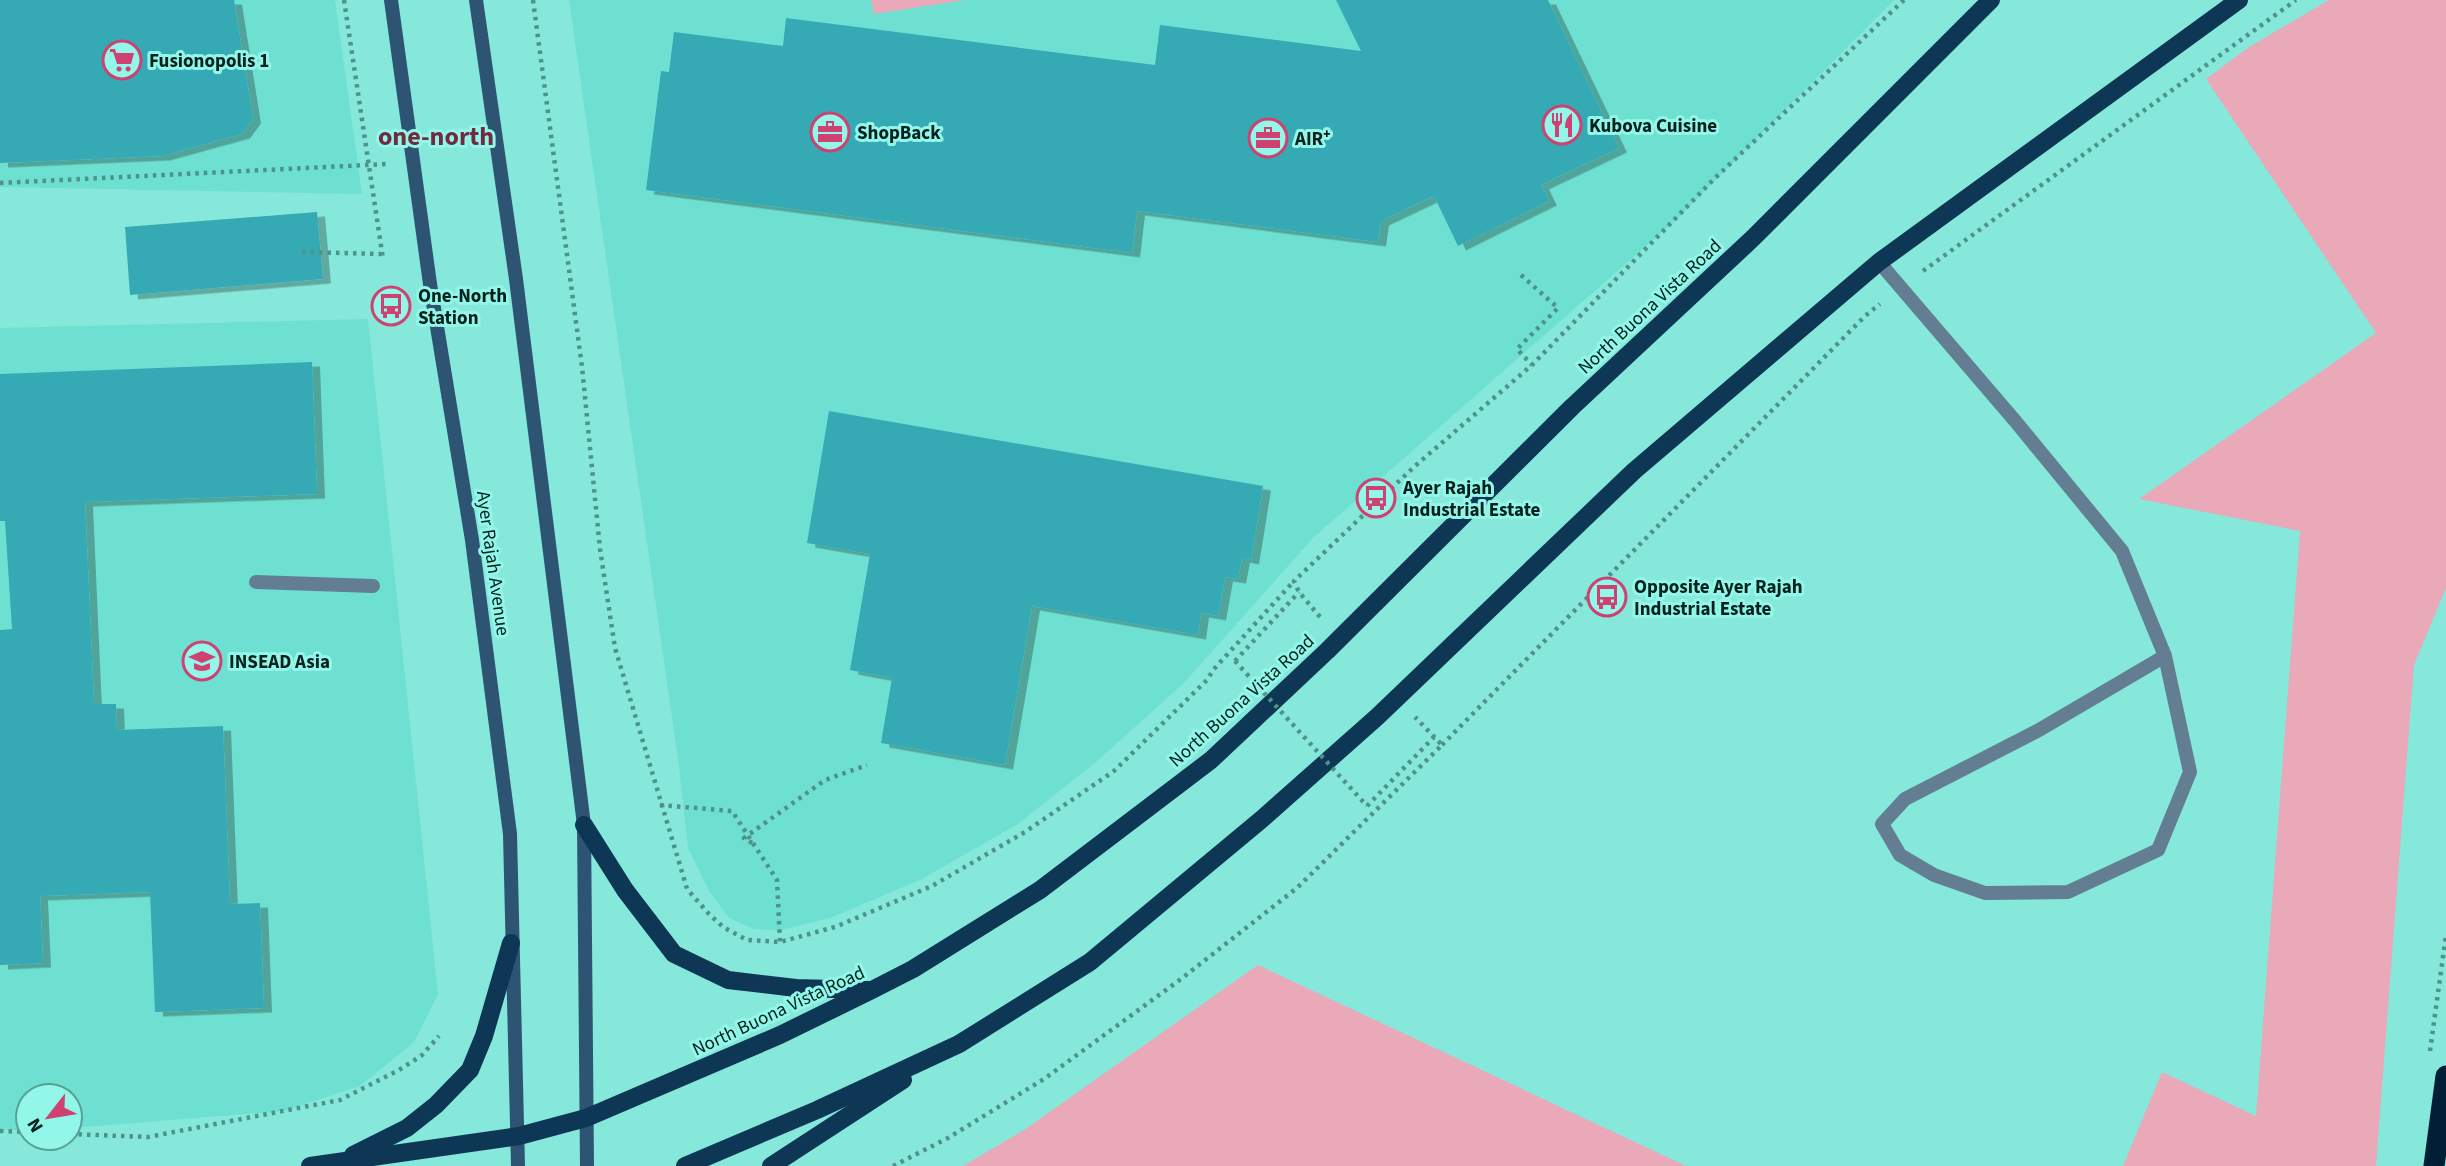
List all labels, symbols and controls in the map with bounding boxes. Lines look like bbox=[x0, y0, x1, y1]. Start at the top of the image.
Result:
supermarket icon: Fusionopolis 1 bbox=[101, 39, 143, 81]
place label: Fusionopolis 1 bbox=[149, 48, 269, 75]
restaurant icon: Kubova Cuisine bbox=[1541, 104, 1583, 146]
office icon: ShopBack bbox=[809, 111, 851, 153]
place label: Kubova Cuisine bbox=[1589, 113, 1717, 140]
office icon: AIR⁺ bbox=[1247, 117, 1289, 159]
district label: one-north bbox=[378, 118, 494, 155]
place label: ShopBack bbox=[857, 120, 941, 147]
place label: AIR⁺ bbox=[1294, 126, 1330, 153]
street label: North Buona Vista Road bbox=[1572, 233, 1728, 381]
place label: One-North Station bbox=[418, 283, 507, 332]
bus stop icon: One-North Station bbox=[370, 285, 412, 327]
place label: Ayer Rajah Industrial Estate bbox=[1402, 475, 1541, 524]
bus stop icon: Ayer Rajah Industrial Estate bbox=[1355, 477, 1397, 519]
street label: Ayer Rajah Avenue bbox=[469, 489, 516, 637]
place label: Opposite Ayer Rajah Industrial Estate bbox=[1634, 574, 1803, 623]
bus stop icon: Opposite Ayer Rajah Industrial Estate bbox=[1586, 576, 1628, 618]
street label: North Buona Vista Road bbox=[1163, 628, 1321, 774]
school or university icon: INSEAD Asia bbox=[181, 640, 223, 682]
place label: INSEAD Asia bbox=[229, 649, 330, 676]
street label: North Buona Vista Road bbox=[688, 959, 869, 1063]
north arrow bbox=[14, 1082, 84, 1152]
text: N bbox=[21, 1113, 51, 1137]

